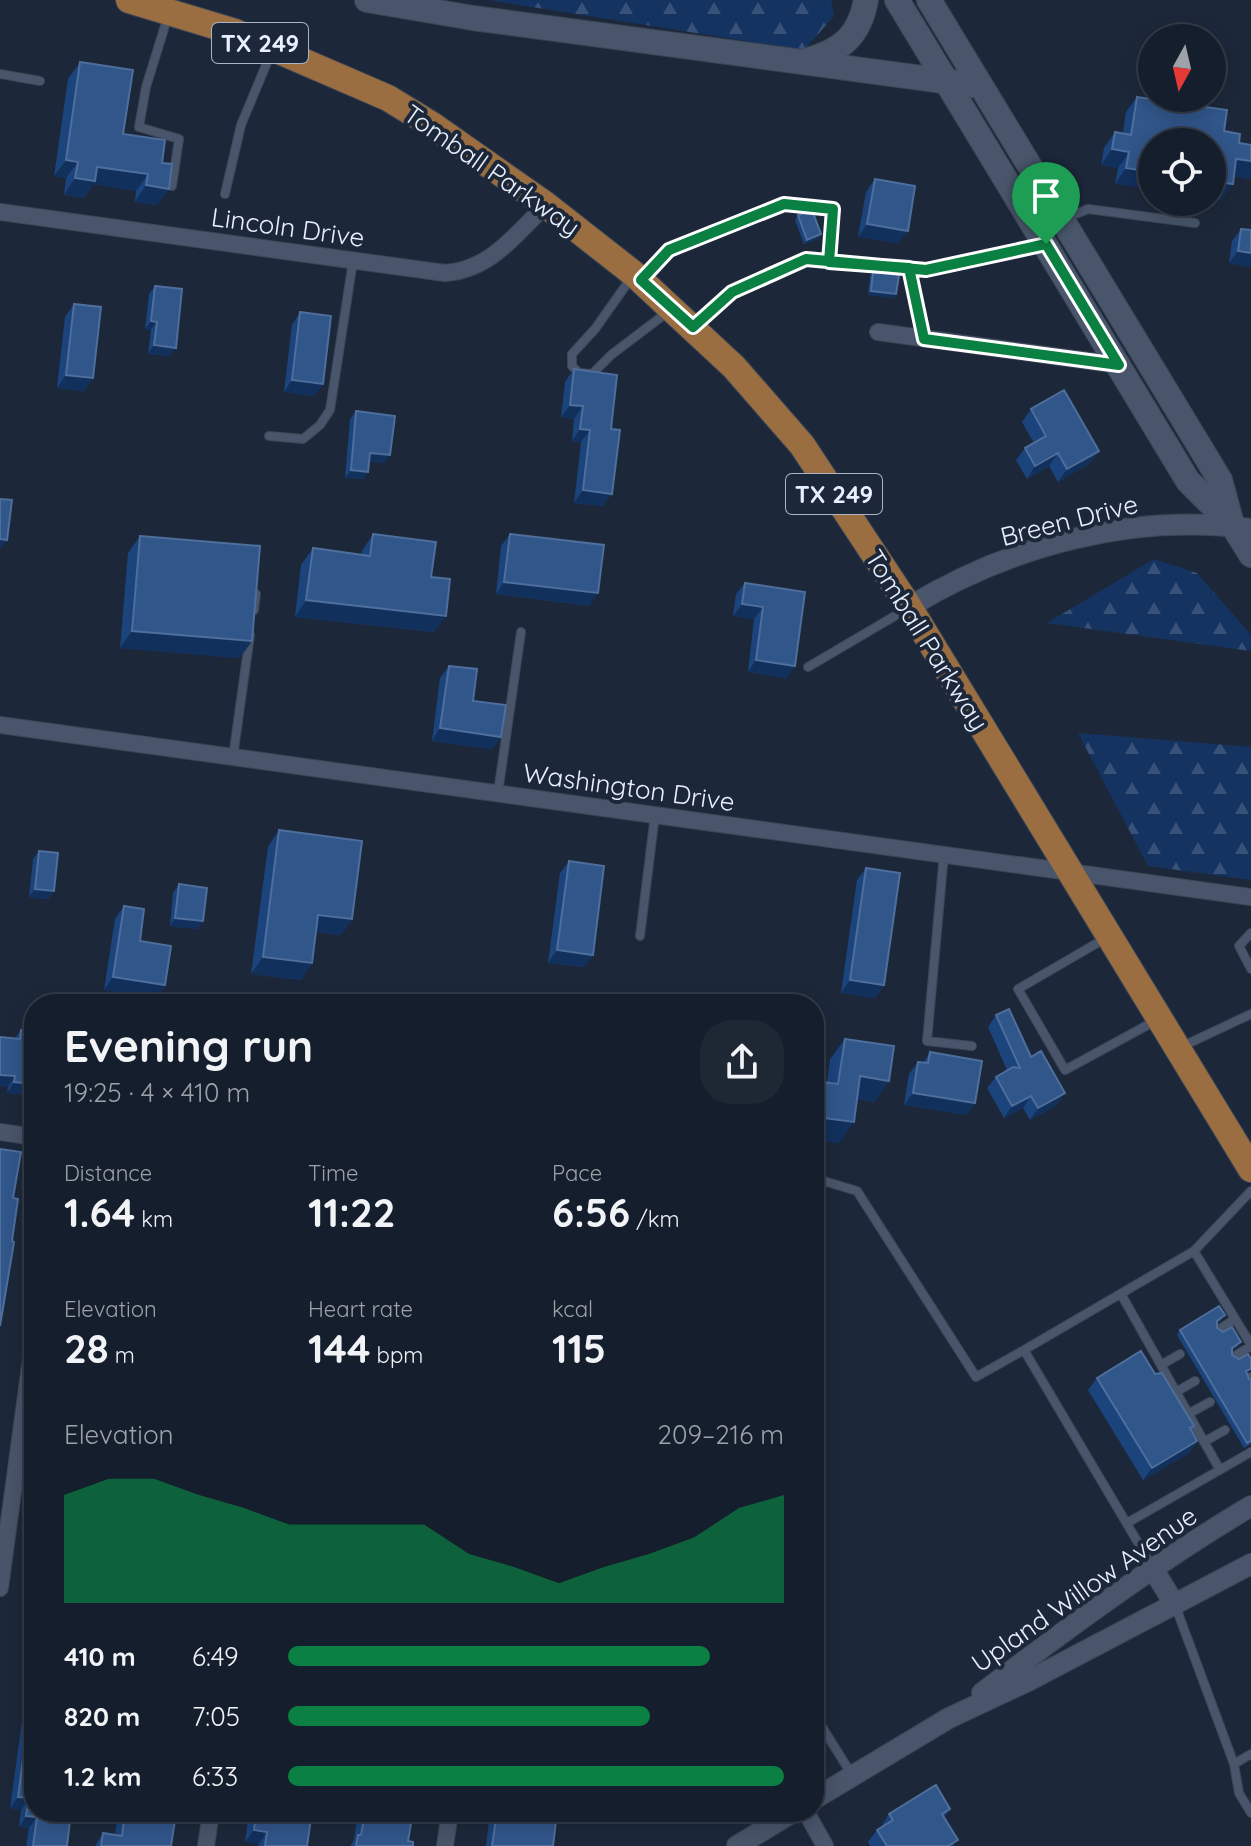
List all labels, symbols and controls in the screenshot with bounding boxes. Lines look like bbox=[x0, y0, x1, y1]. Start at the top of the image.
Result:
road number: TX 249 bbox=[212, 23, 308, 63]
north arrow bbox=[1138, 24, 1226, 112]
map controls bbox=[1138, 24, 1226, 216]
street label: Tomball Parkway bbox=[397, 97, 587, 243]
button: locate bbox=[1138, 128, 1226, 216]
pin bbox=[1012, 162, 1080, 244]
icon: arrive bbox=[1024, 174, 1068, 218]
street label: Lincoln Drive bbox=[209, 200, 367, 254]
road number: TX 249 bbox=[786, 474, 882, 514]
street label: Breen Drive bbox=[997, 487, 1141, 553]
street label: Tomball Parkway bbox=[858, 543, 996, 737]
street label: Washington Drive bbox=[521, 756, 737, 818]
text: Evening run bbox=[64, 1018, 313, 1073]
button: share bbox=[700, 1020, 784, 1104]
text: 19:25 · 4 × 410 m bbox=[64, 1076, 250, 1109]
text: Distance bbox=[64, 1159, 152, 1187]
text: Time bbox=[308, 1159, 359, 1187]
text: Pace bbox=[552, 1159, 602, 1187]
text: 1.64 bbox=[64, 1187, 135, 1237]
text: 11:22 bbox=[308, 1187, 396, 1237]
text: 6:56 bbox=[552, 1187, 630, 1237]
text: km bbox=[135, 1205, 173, 1233]
text: /km bbox=[630, 1205, 680, 1233]
text: Elevation bbox=[64, 1295, 157, 1323]
text: Heart rate bbox=[308, 1295, 413, 1323]
text: kcal bbox=[552, 1295, 593, 1323]
text: 28 bbox=[64, 1323, 109, 1373]
text: 144 bbox=[308, 1323, 371, 1373]
text: 115 bbox=[552, 1323, 606, 1373]
text: m bbox=[109, 1341, 135, 1369]
text: bpm bbox=[371, 1341, 423, 1369]
text: Elevation bbox=[64, 1418, 174, 1451]
text: 209–216 m bbox=[658, 1418, 784, 1451]
street label: Upland Willow Avenue bbox=[965, 1499, 1203, 1679]
text: 410 m bbox=[64, 1640, 136, 1673]
text: 6:49 bbox=[192, 1640, 239, 1673]
text: 820 m bbox=[64, 1700, 140, 1733]
text: 7:05 bbox=[192, 1700, 240, 1733]
text: 1.2 km bbox=[64, 1760, 141, 1793]
text: 6:33 bbox=[192, 1760, 238, 1793]

